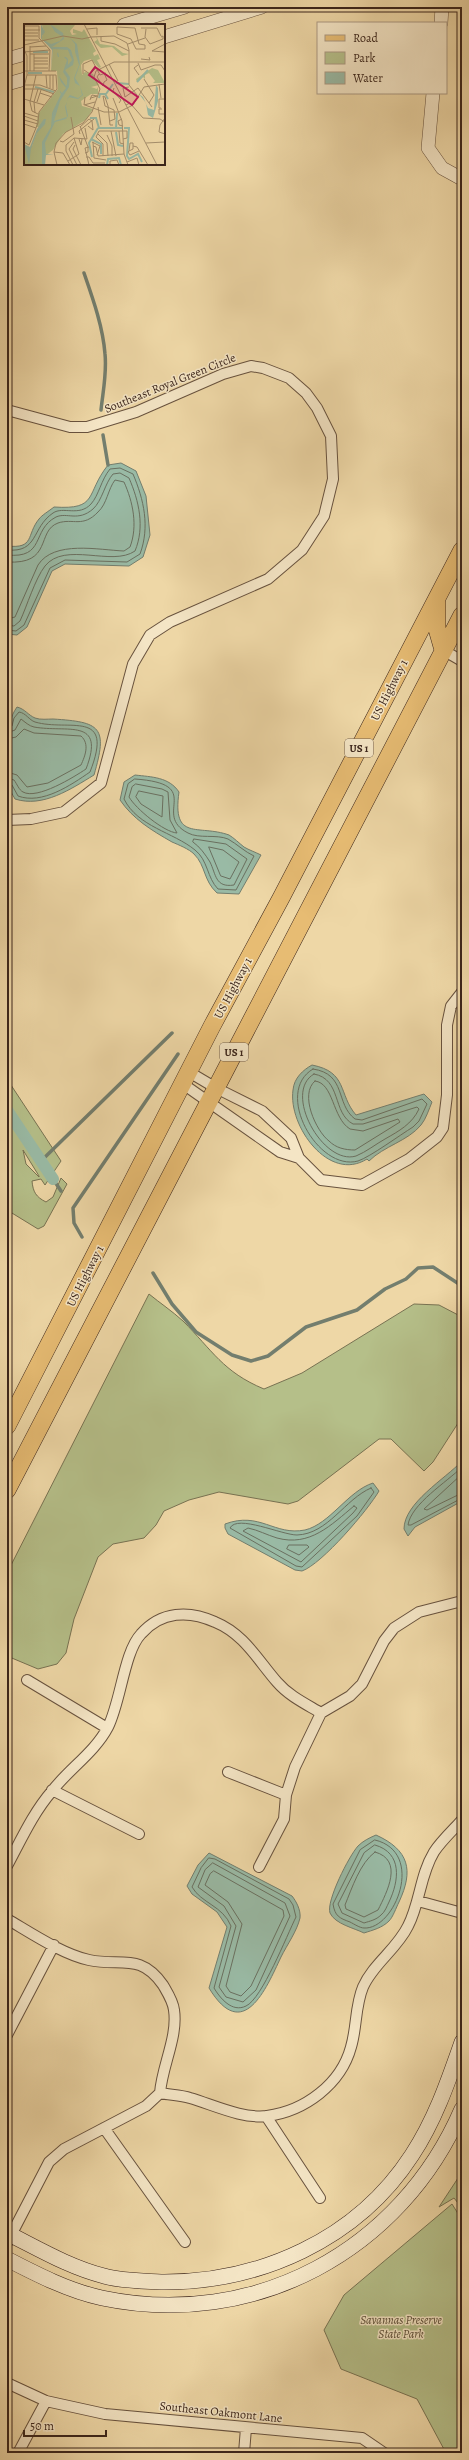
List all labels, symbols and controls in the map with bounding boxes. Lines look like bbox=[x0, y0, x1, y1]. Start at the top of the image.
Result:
legend bbox=[317, 22, 447, 94]
inset map bbox=[24, 24, 165, 165]
text: Road bbox=[353, 30, 379, 46]
text: Park bbox=[353, 50, 376, 66]
text: Water bbox=[352, 70, 383, 86]
street label: Southeast Royal Green Circle bbox=[102, 349, 238, 417]
street label: US Highway 1 bbox=[367, 657, 411, 723]
road number: US 1 bbox=[345, 739, 373, 757]
street label: US Highway 1 bbox=[210, 955, 256, 1021]
road number: US 1 bbox=[220, 1043, 248, 1061]
street label: US Highway 1 bbox=[63, 1243, 107, 1309]
park label: Savannas Preserve State Park bbox=[360, 2312, 443, 2342]
street label: Southeast Oakmont Lane bbox=[159, 2398, 283, 2426]
scale bar bbox=[24, 2412, 106, 2438]
text: 50 m bbox=[30, 2418, 54, 2434]

